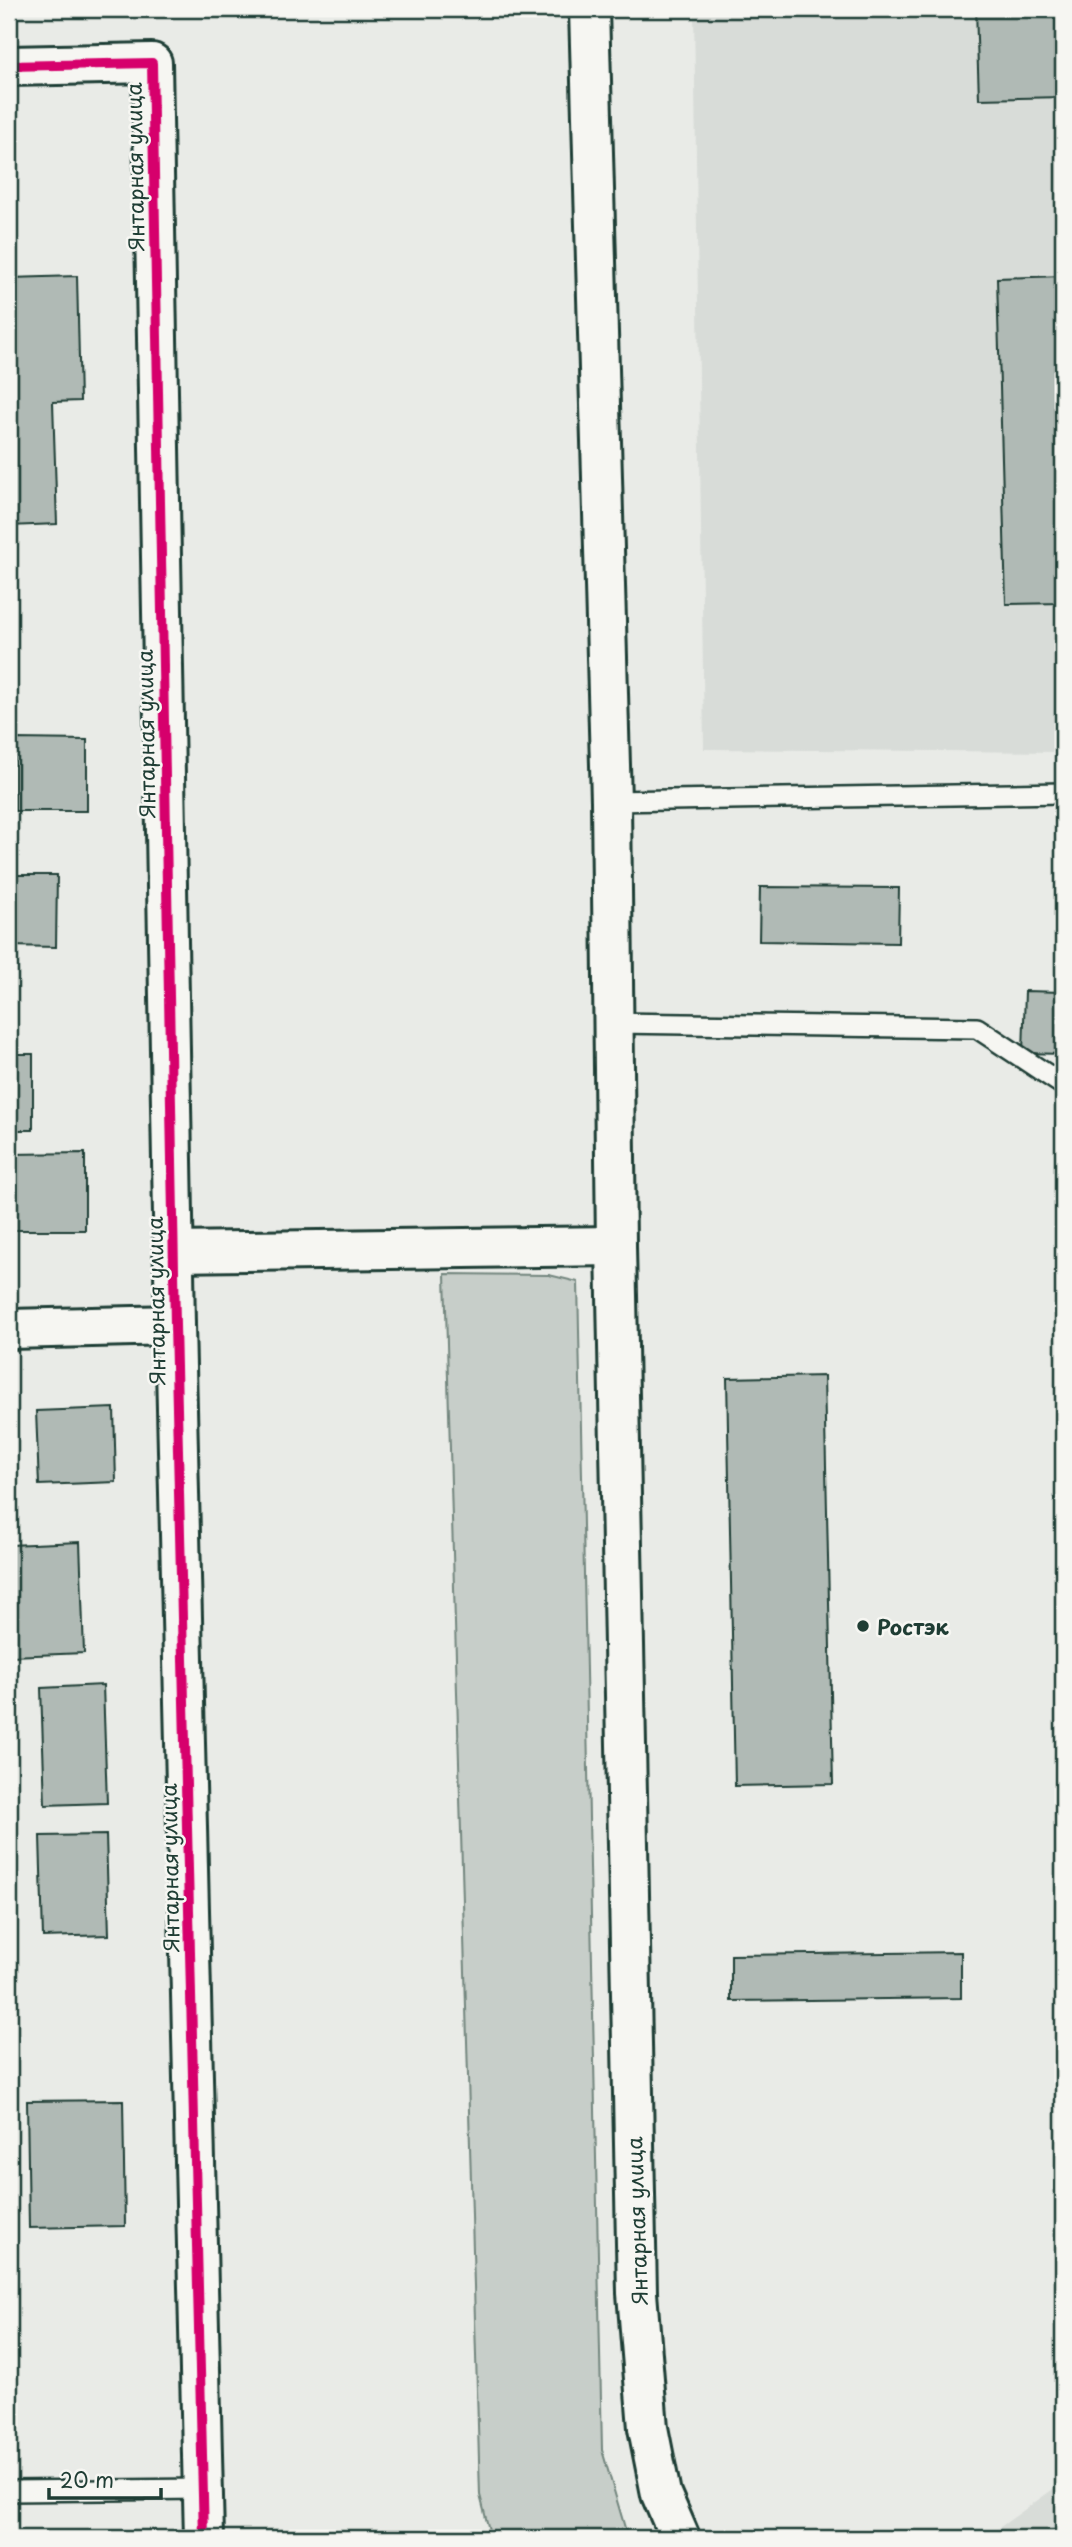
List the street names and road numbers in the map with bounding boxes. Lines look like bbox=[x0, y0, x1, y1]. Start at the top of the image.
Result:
street label: Янтарная улица bbox=[117, 81, 151, 252]
street label: Янтарная улица bbox=[128, 648, 162, 819]
street label: Янтарная улица bbox=[138, 1215, 172, 1386]
street label: Янтарная улица bbox=[152, 1782, 186, 1953]
street label: Янтарная улица bbox=[617, 2135, 655, 2306]

